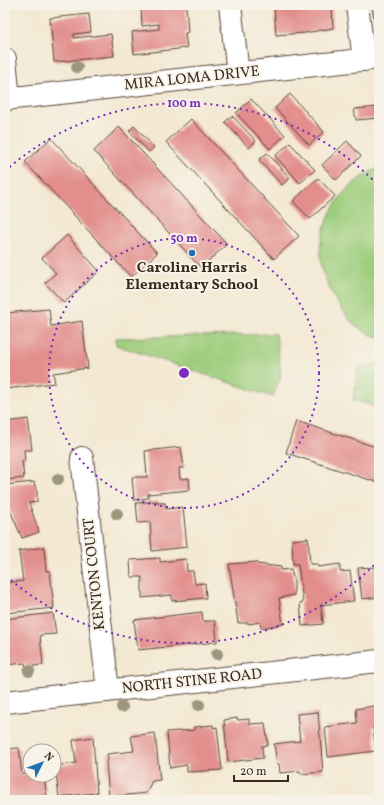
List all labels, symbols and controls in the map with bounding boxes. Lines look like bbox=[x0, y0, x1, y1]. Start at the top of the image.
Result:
street label: MIRA LOMA DRIVE bbox=[123, 61, 261, 97]
text: 100 m bbox=[167, 96, 201, 112]
text: 50 m bbox=[170, 231, 198, 247]
marker: Caroline Harris Elementary School bbox=[187, 248, 197, 258]
place label: Caroline Harris Elementary School bbox=[126, 258, 258, 296]
centre of rings bbox=[177, 366, 191, 380]
street label: KENTON COURT bbox=[79, 517, 111, 631]
street label: NORTH STINE ROAD bbox=[121, 664, 263, 700]
north arrow bbox=[22, 743, 62, 783]
text: N bbox=[40, 749, 57, 765]
scale bar bbox=[234, 757, 288, 783]
text: 20 m bbox=[240, 764, 267, 780]

